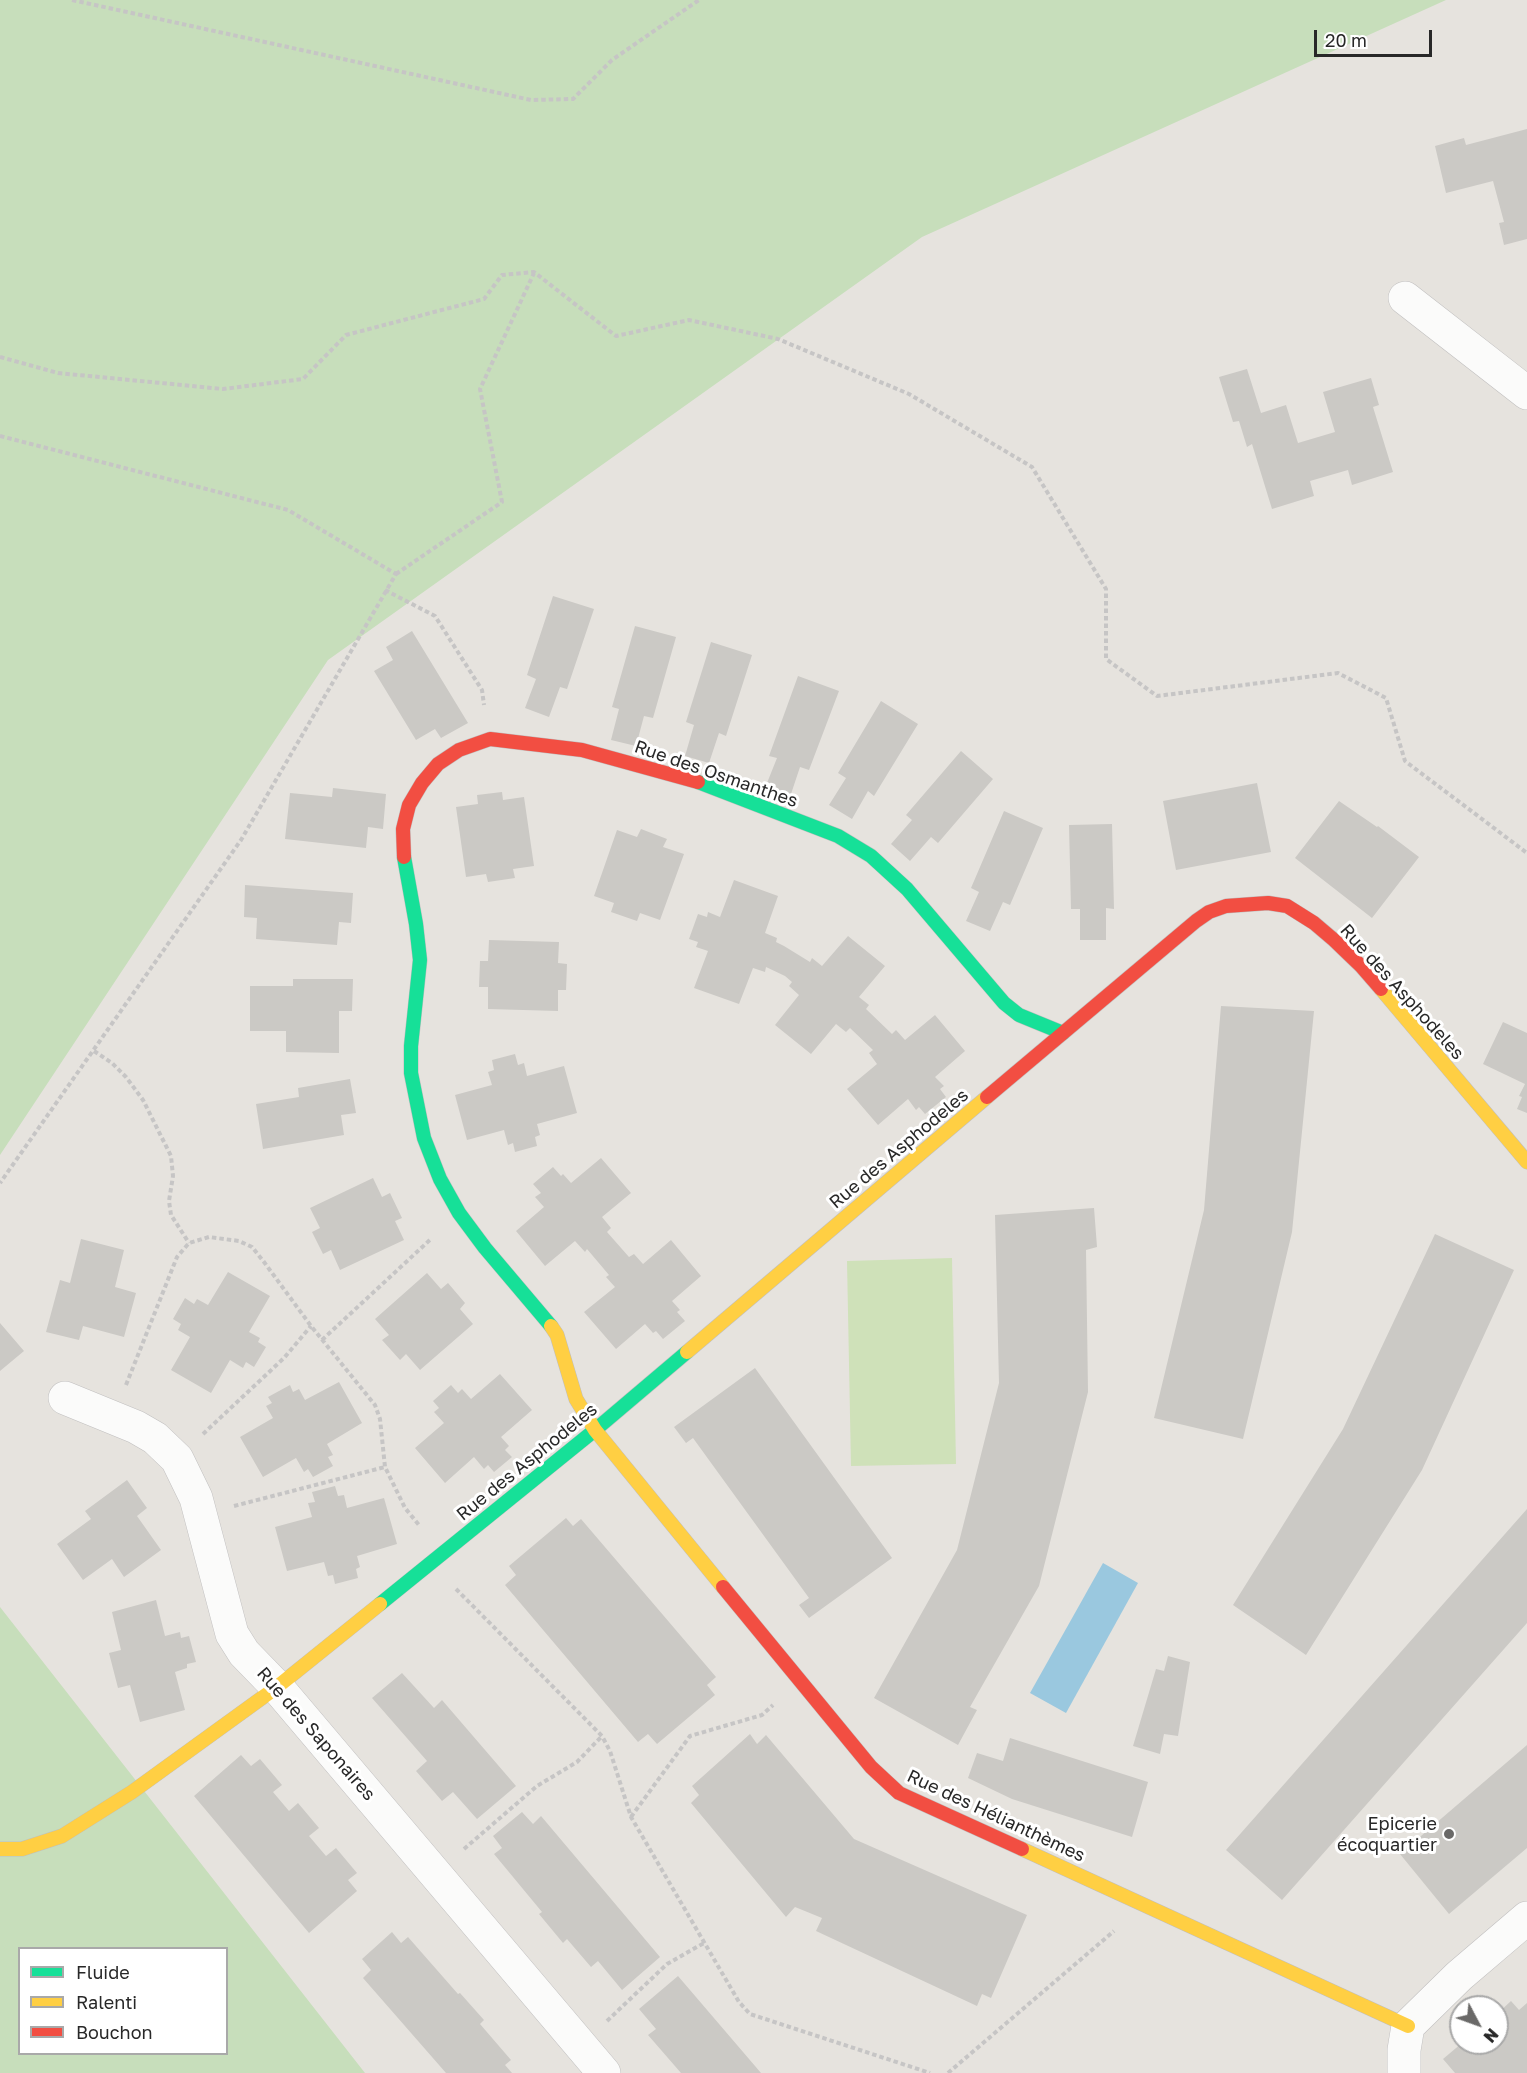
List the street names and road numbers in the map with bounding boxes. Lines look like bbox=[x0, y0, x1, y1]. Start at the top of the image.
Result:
street label: Rue des Osmanthes bbox=[631, 736, 801, 812]
street label: Rue des Asphodeles bbox=[1335, 920, 1469, 1064]
street label: Rue des Asphodeles bbox=[825, 1085, 973, 1213]
street label: Rue des Asphodeles bbox=[452, 1399, 602, 1525]
street label: Rue des Saponaires bbox=[252, 1663, 380, 1805]
street label: Rue des Hélianthèmes bbox=[904, 1765, 1088, 1867]

